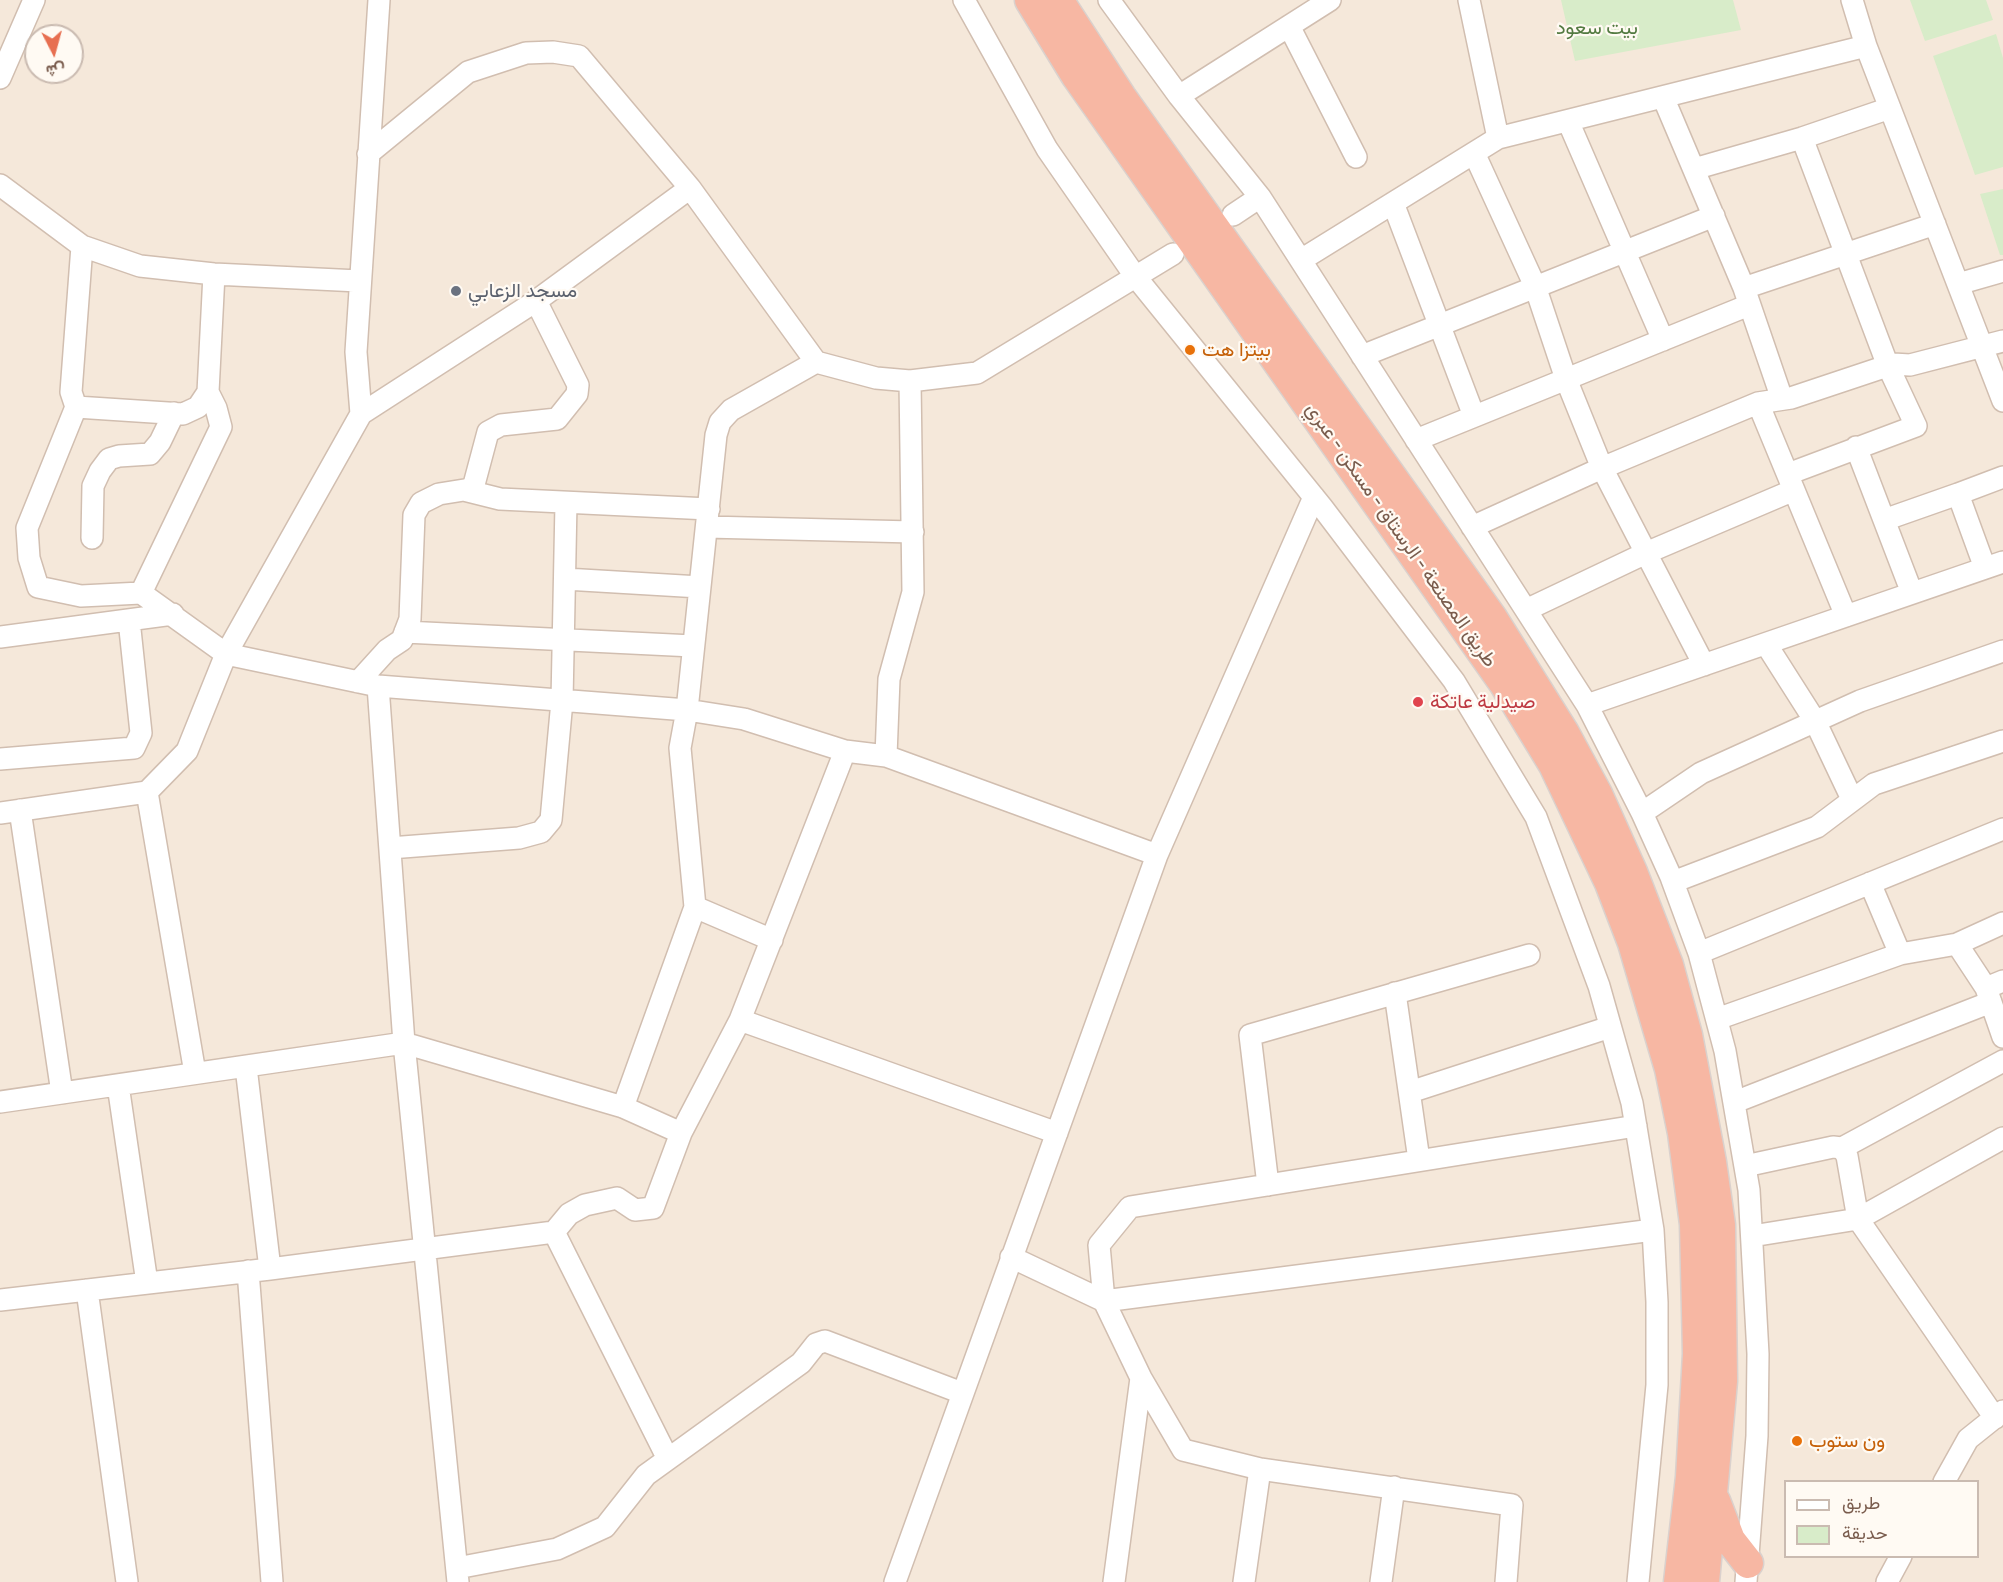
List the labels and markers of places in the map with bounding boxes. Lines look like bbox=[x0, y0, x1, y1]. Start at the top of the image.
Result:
place label: مسجد الزعابي bbox=[468, 279, 577, 303]
marker: مسجد الزعابي bbox=[449, 284, 463, 298]
place label: بيتزا هت bbox=[1202, 338, 1271, 362]
marker: بيتزا هت bbox=[1183, 343, 1197, 357]
place label: صيدلية عاتكة bbox=[1430, 690, 1535, 714]
marker: صيدلية عاتكة bbox=[1411, 695, 1425, 709]
place label: ون ستوب bbox=[1809, 1429, 1885, 1453]
marker: ون ستوب bbox=[1790, 1434, 1804, 1448]

